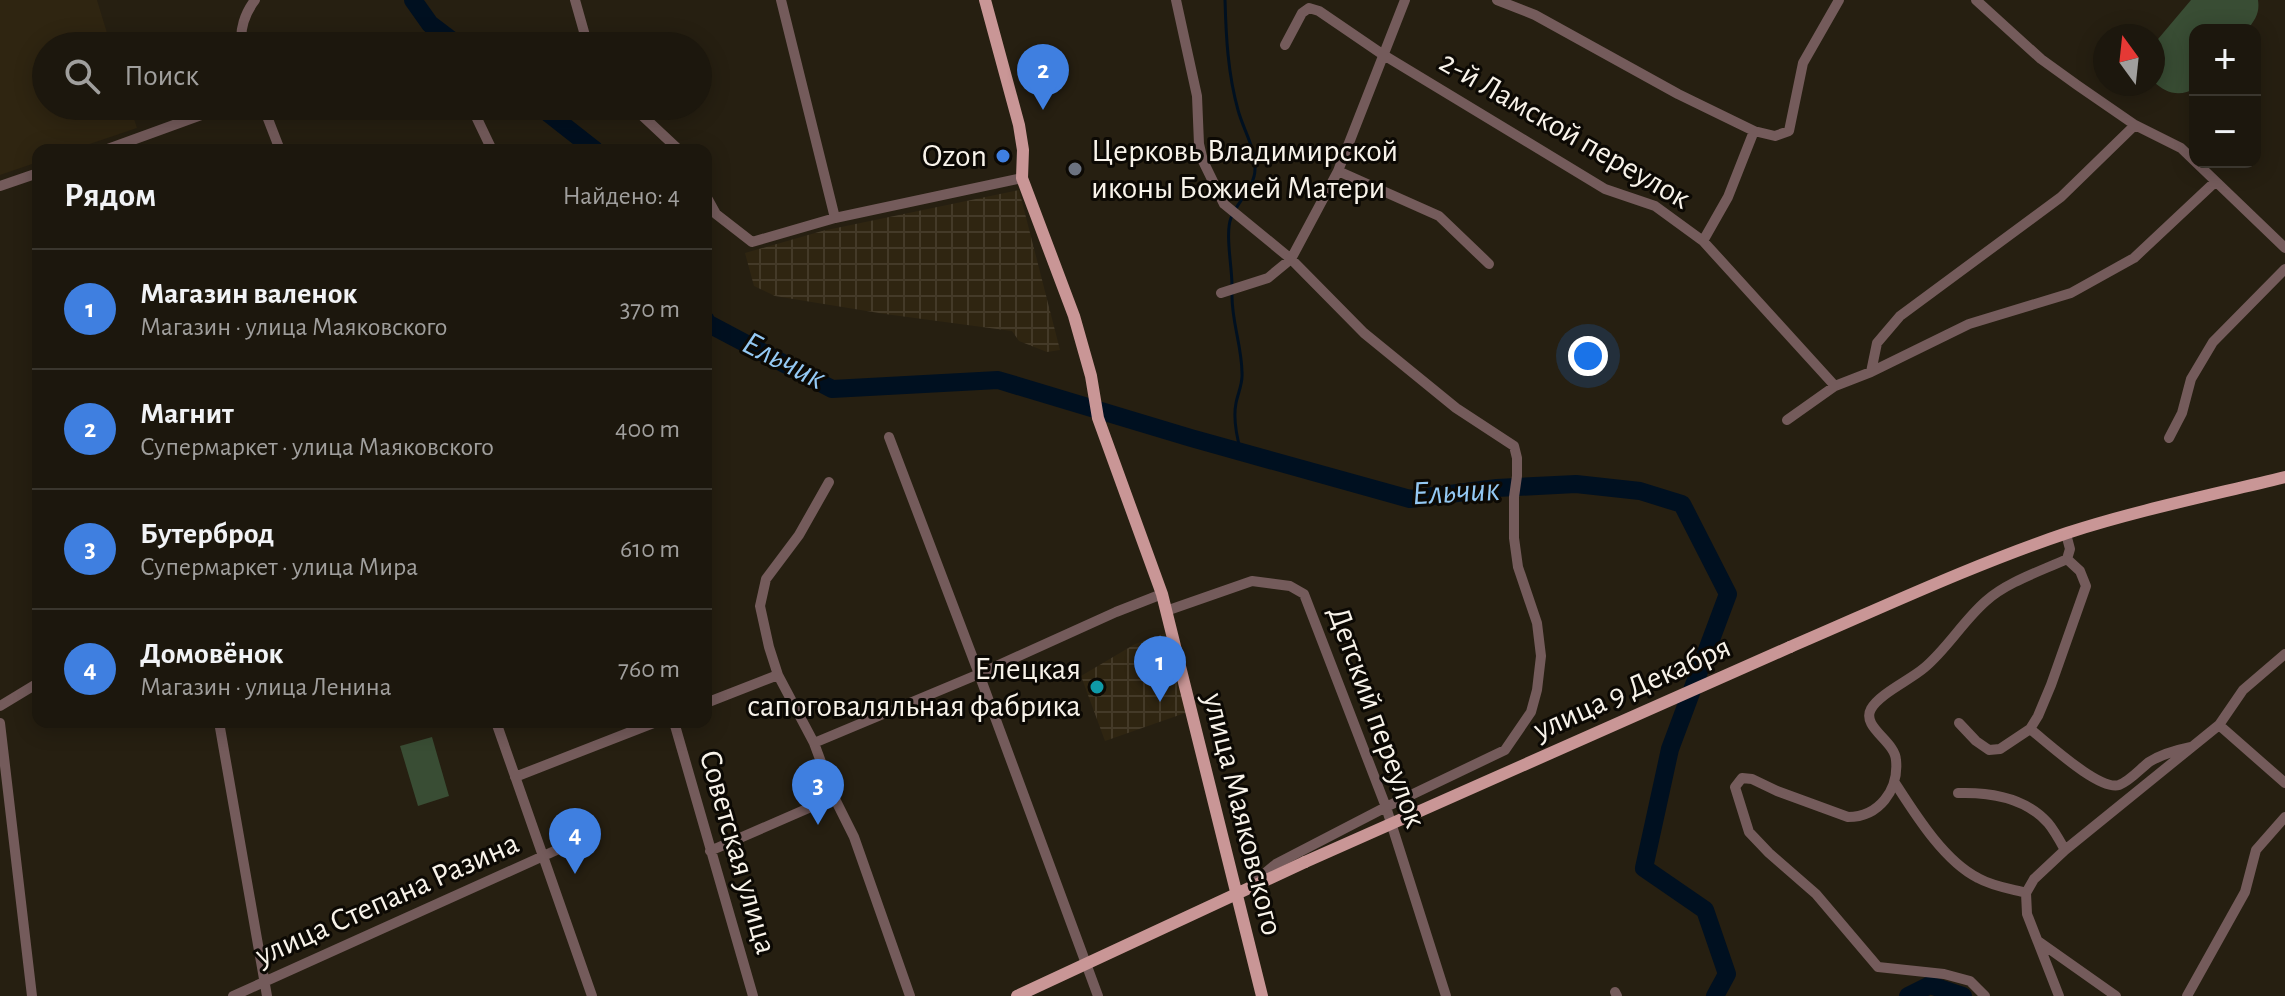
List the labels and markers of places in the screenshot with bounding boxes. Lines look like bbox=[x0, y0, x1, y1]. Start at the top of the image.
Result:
pin: 2 bbox=[1017, 44, 1069, 110]
place label: Церковь Владимирской иконы Божией Матери bbox=[1091, 135, 1398, 204]
place label: Ozon bbox=[922, 140, 987, 172]
marker: Ozon bbox=[994, 147, 1012, 165]
marker: Церковь Владимирской иконы Божией Матери bbox=[1066, 160, 1084, 178]
pin: 1 bbox=[1134, 636, 1186, 702]
place label: Елецкая сапоговаляльная фабрика bbox=[747, 653, 1081, 722]
marker: Елецкая сапоговаляльная фабрика bbox=[1088, 678, 1106, 696]
pin: 3 bbox=[792, 759, 844, 825]
pin: 4 bbox=[549, 808, 601, 874]

